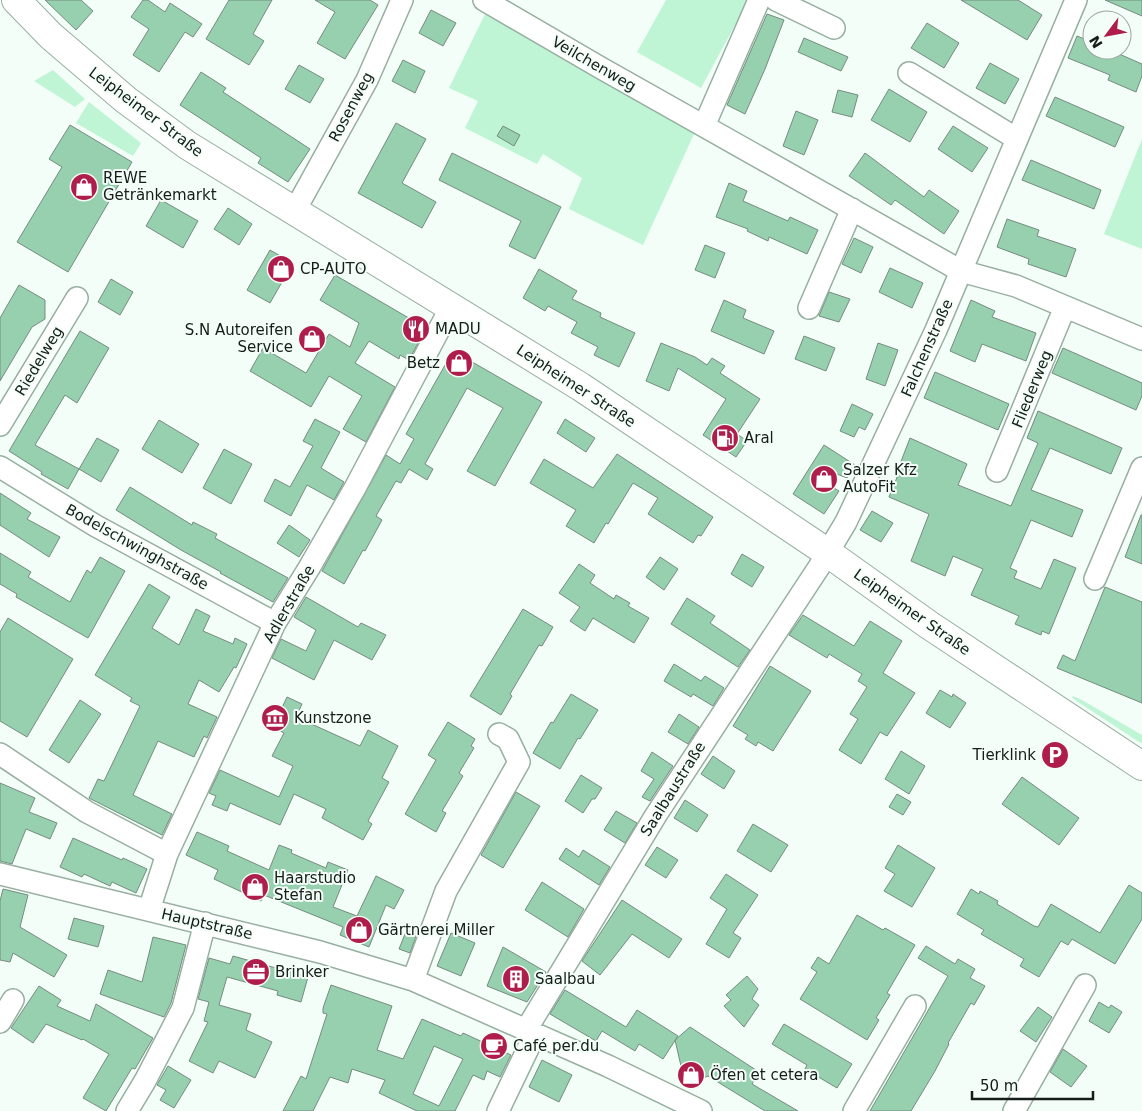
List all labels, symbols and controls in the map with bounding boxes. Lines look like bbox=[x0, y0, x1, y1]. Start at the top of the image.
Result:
north arrow bbox=[1082, 10, 1132, 60]
street label: Veilchenweg bbox=[549, 33, 639, 95]
text: N bbox=[1086, 33, 1106, 51]
street label: Leipheimer Straße bbox=[85, 63, 207, 161]
street label: Rosenweg bbox=[325, 69, 377, 145]
place label: REWE Getränkemarkt bbox=[103, 169, 217, 204]
shop icon: REWE Getränkemarkt bbox=[69, 172, 99, 202]
shop icon: CP-AUTO bbox=[266, 254, 296, 284]
place label: CP-AUTO bbox=[300, 260, 366, 278]
street label: Falchenstraße bbox=[897, 296, 957, 400]
restaurant icon: MADU bbox=[401, 314, 431, 344]
place label: MADU bbox=[435, 320, 481, 338]
place label: S.N Autoreifen Service bbox=[185, 321, 293, 356]
street label: Riedelweg bbox=[11, 323, 67, 399]
shop icon: S.N Autoreifen Service bbox=[297, 324, 327, 354]
street label: Leipheimer Straße bbox=[513, 341, 639, 431]
shop icon: Betz bbox=[444, 348, 474, 378]
street label: Fliederweg bbox=[1008, 348, 1056, 430]
place label: Betz bbox=[407, 354, 440, 372]
fuel station icon: Aral bbox=[710, 423, 740, 453]
place label: Aral bbox=[744, 429, 774, 447]
place label: Salzer Kfz AutoFit bbox=[843, 461, 917, 496]
shop icon: Salzer Kfz AutoFit bbox=[809, 464, 839, 494]
street label: Bodelschwinghstraße bbox=[62, 500, 212, 594]
street label: Adlerstraße bbox=[259, 562, 319, 646]
street label: Leipheimer Straße bbox=[850, 565, 974, 659]
museum icon: Kunstzone bbox=[260, 703, 290, 733]
place label: Kunstzone bbox=[294, 709, 372, 727]
street label: Saalbaustraße bbox=[637, 738, 709, 840]
parking icon: Tierklink bbox=[1040, 740, 1070, 770]
place label: Tierklink bbox=[972, 746, 1036, 764]
place label: Haarstudio Stefan bbox=[274, 869, 356, 904]
shop icon: Haarstudio Stefan bbox=[240, 872, 270, 902]
street label: Hauptstraße bbox=[160, 905, 254, 943]
shop icon: Gärtnerei Miller bbox=[344, 915, 374, 945]
place label: Gärtnerei Miller bbox=[378, 921, 495, 939]
office icon: Brinker bbox=[241, 957, 271, 987]
place label: Brinker bbox=[275, 963, 330, 981]
building icon: Saalbau bbox=[501, 964, 531, 994]
place label: Saalbau bbox=[535, 970, 595, 988]
cafe icon: Café per.du bbox=[479, 1031, 509, 1061]
place label: Café per.du bbox=[513, 1037, 599, 1055]
shop icon: Öfen et cetera bbox=[676, 1060, 706, 1090]
place label: Öfen et cetera bbox=[710, 1065, 818, 1084]
scale bar bbox=[972, 1068, 1093, 1100]
text: 50 m bbox=[980, 1077, 1018, 1095]

